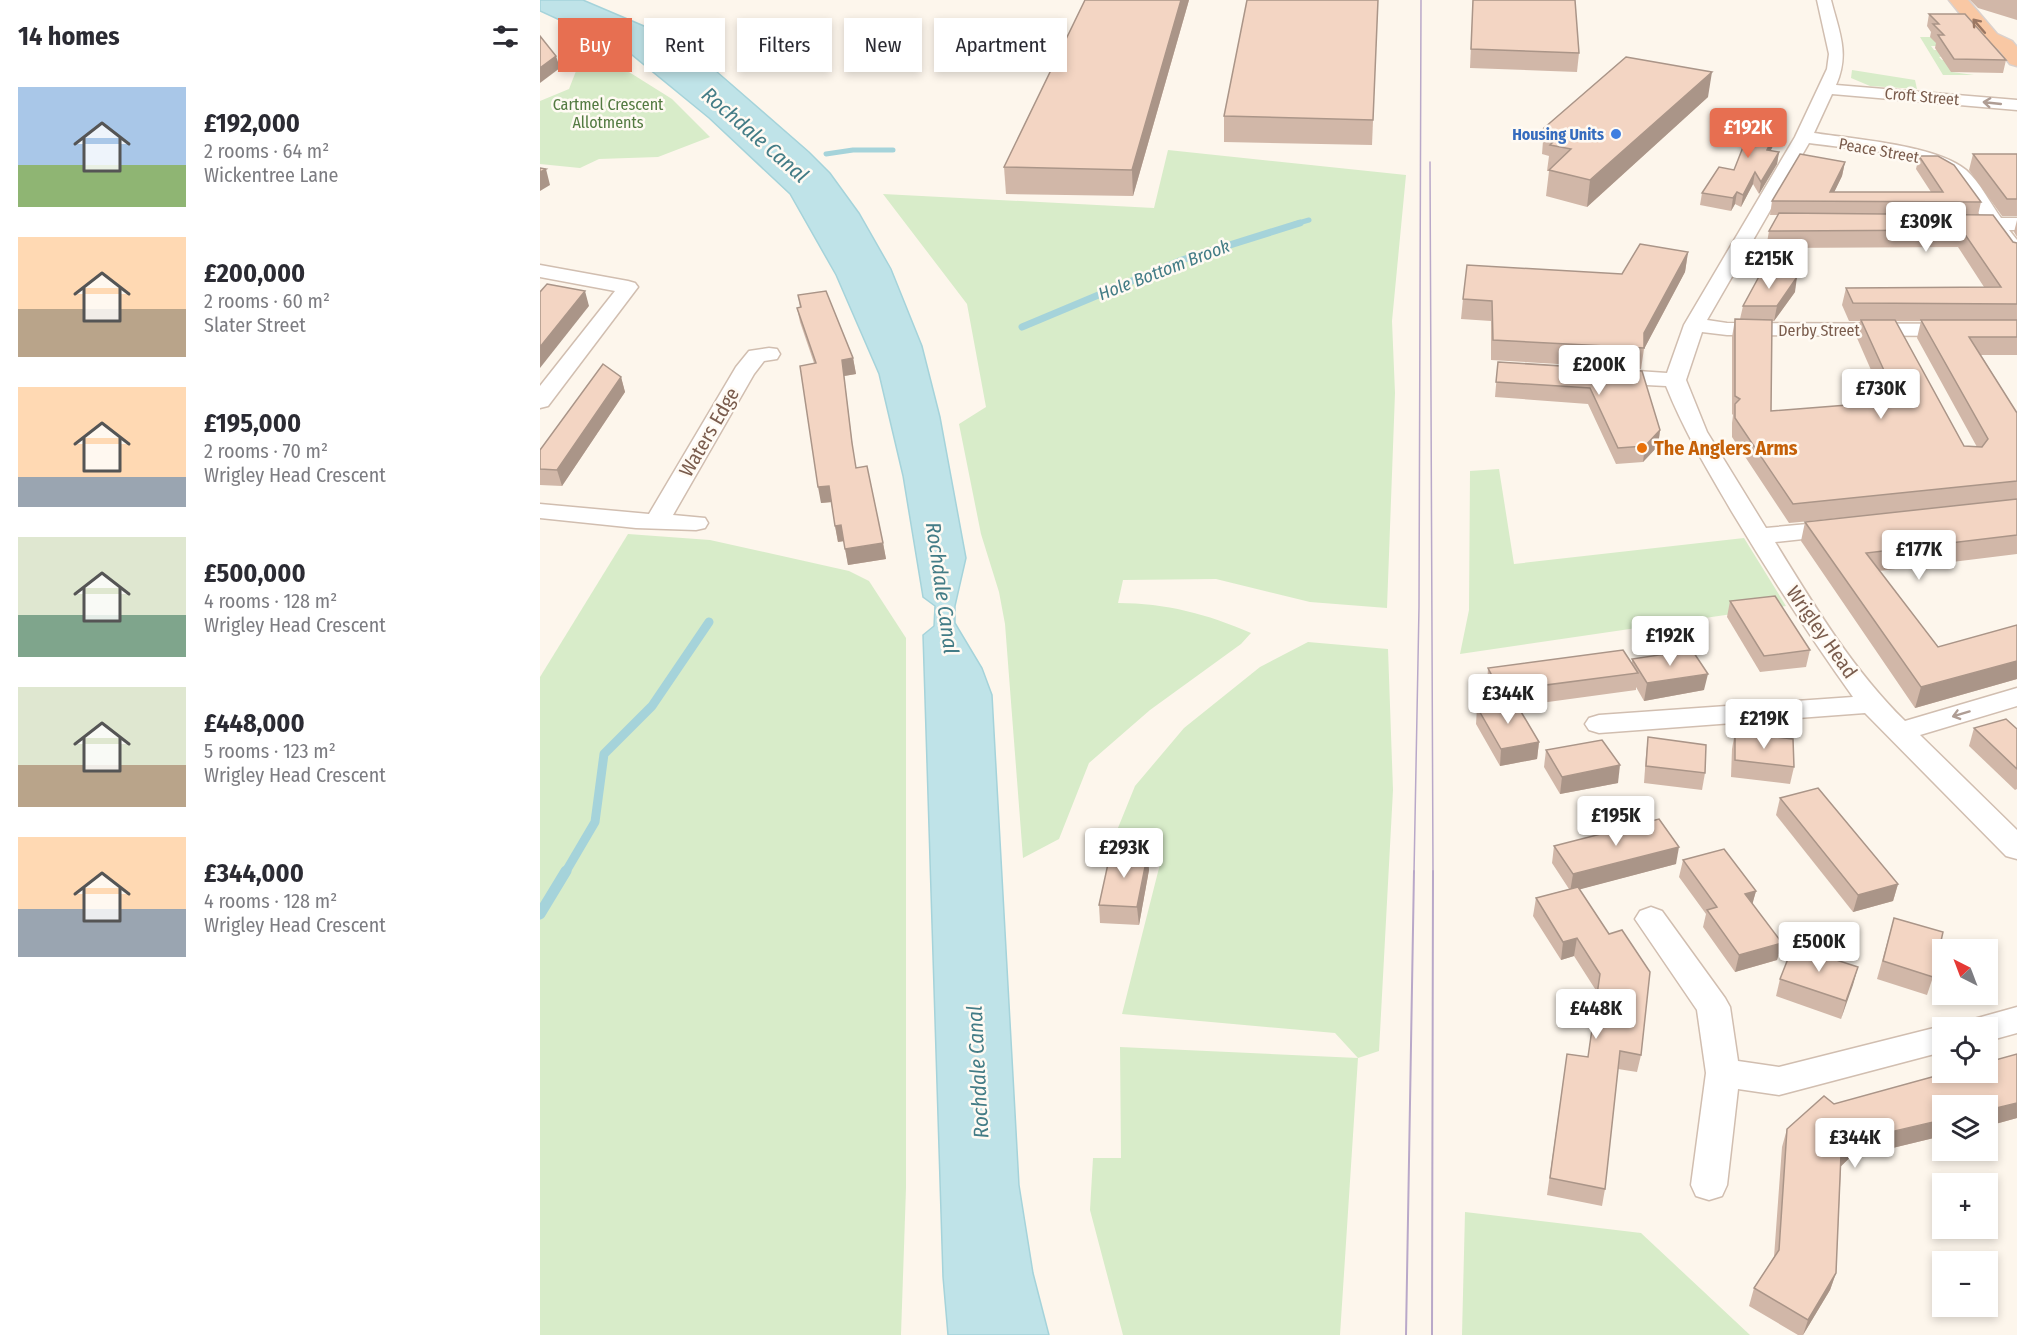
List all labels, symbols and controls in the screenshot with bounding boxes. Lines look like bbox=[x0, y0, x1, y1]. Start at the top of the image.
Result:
chip: Buy bbox=[558, 18, 632, 72]
chip: Rent bbox=[644, 18, 725, 72]
chip: Filters bbox=[737, 18, 832, 72]
chip: New bbox=[844, 18, 922, 72]
chip: Apartment bbox=[934, 18, 1067, 72]
one-way arrow bbox=[1972, 18, 1986, 33]
icon: filters bbox=[489, 20, 522, 53]
text: 14 homes bbox=[18, 21, 120, 52]
water label: Rochdale Canal bbox=[696, 82, 814, 188]
street label: Croft Street bbox=[1884, 84, 1961, 109]
park label: Cartmel Crescent Allotments bbox=[553, 95, 664, 132]
one-way arrow bbox=[1983, 97, 2003, 108]
text: £192,000 bbox=[204, 108, 300, 139]
pin: £192K bbox=[1706, 108, 1790, 159]
icon: home bbox=[66, 111, 138, 183]
text: £192K bbox=[1724, 115, 1772, 139]
place label: Housing Units bbox=[1512, 125, 1604, 144]
marker: Housing Units bbox=[1609, 127, 1623, 141]
street label: Peace Street bbox=[1837, 134, 1921, 167]
text: 2 rooms · 64 m² bbox=[204, 139, 329, 163]
text: Wickentree Lane bbox=[204, 163, 339, 187]
pin: £309K bbox=[1884, 202, 1968, 253]
text: £309K bbox=[1900, 209, 1952, 233]
water label: Hole Bottom Brook bbox=[1095, 235, 1233, 305]
pin: £215K bbox=[1727, 239, 1811, 290]
text: £215K bbox=[1745, 246, 1793, 270]
text: £200,000 bbox=[204, 258, 305, 289]
icon: home bbox=[66, 261, 138, 333]
text: 2 rooms · 60 m² bbox=[204, 289, 330, 313]
text: Slater Street bbox=[204, 313, 306, 337]
street label: Derby Street bbox=[1778, 321, 1860, 340]
pin: £200K bbox=[1557, 345, 1641, 396]
text: £200K bbox=[1573, 352, 1625, 376]
pin: £730K bbox=[1839, 369, 1923, 420]
text: £730K bbox=[1856, 376, 1906, 400]
street label: Waters Edge bbox=[674, 383, 744, 481]
text: £195,000 bbox=[204, 408, 301, 439]
icon: home bbox=[66, 411, 138, 483]
place label: The Anglers Arms bbox=[1654, 436, 1798, 460]
text: 2 rooms · 70 m² bbox=[204, 439, 328, 463]
marker: The Anglers Arms bbox=[1635, 441, 1649, 455]
text: Wrigley Head Crescent bbox=[204, 463, 386, 487]
water label: Rochdale Canal bbox=[920, 520, 964, 656]
pin: £177K bbox=[1877, 530, 1961, 581]
text: £177K bbox=[1896, 537, 1942, 561]
text: £500,000 bbox=[204, 558, 306, 589]
icon: home bbox=[66, 561, 138, 633]
street label: Wrigley Head bbox=[1781, 581, 1863, 683]
text: 4 rooms · 128 m² bbox=[204, 589, 337, 613]
text: Wrigley Head Crescent bbox=[204, 613, 386, 637]
pin: £192K bbox=[1628, 616, 1712, 667]
text: £192K bbox=[1646, 623, 1694, 647]
pin: £344K bbox=[1466, 674, 1550, 725]
text: £344K bbox=[1482, 681, 1534, 705]
pin: £219K bbox=[1722, 699, 1806, 750]
text: £219K bbox=[1739, 706, 1789, 730]
text: £448,000 bbox=[204, 708, 305, 739]
one-way arrow bbox=[1952, 709, 1971, 720]
icon: home bbox=[66, 711, 138, 783]
text: 5 rooms · 123 m² bbox=[204, 739, 336, 763]
text: Wrigley Head Crescent bbox=[204, 763, 386, 787]
pin: £195K bbox=[1574, 796, 1658, 847]
text: £195K bbox=[1591, 803, 1641, 827]
pin: £293K bbox=[1082, 828, 1166, 879]
text: £293K bbox=[1099, 835, 1149, 859]
text: £344,000 bbox=[204, 858, 304, 889]
icon: home bbox=[66, 861, 138, 933]
text: 4 rooms · 128 m² bbox=[204, 889, 337, 913]
text: Wrigley Head Crescent bbox=[204, 913, 386, 937]
pin: £500K bbox=[1777, 922, 1861, 973]
text: £500K bbox=[1793, 929, 1845, 953]
north arrow bbox=[1932, 939, 1998, 1005]
map controls bbox=[1932, 939, 1998, 1317]
pin: £448K bbox=[1554, 989, 1638, 1040]
text: £448K bbox=[1570, 996, 1622, 1020]
water label: Rochdale Canal bbox=[962, 1005, 994, 1139]
button: locate bbox=[1932, 1017, 1998, 1083]
button: layers bbox=[1932, 1095, 1998, 1161]
pin: £344K bbox=[1813, 1118, 1897, 1169]
text: £344K bbox=[1829, 1125, 1881, 1149]
button: + bbox=[1932, 1173, 1998, 1239]
button: − bbox=[1932, 1251, 1998, 1317]

